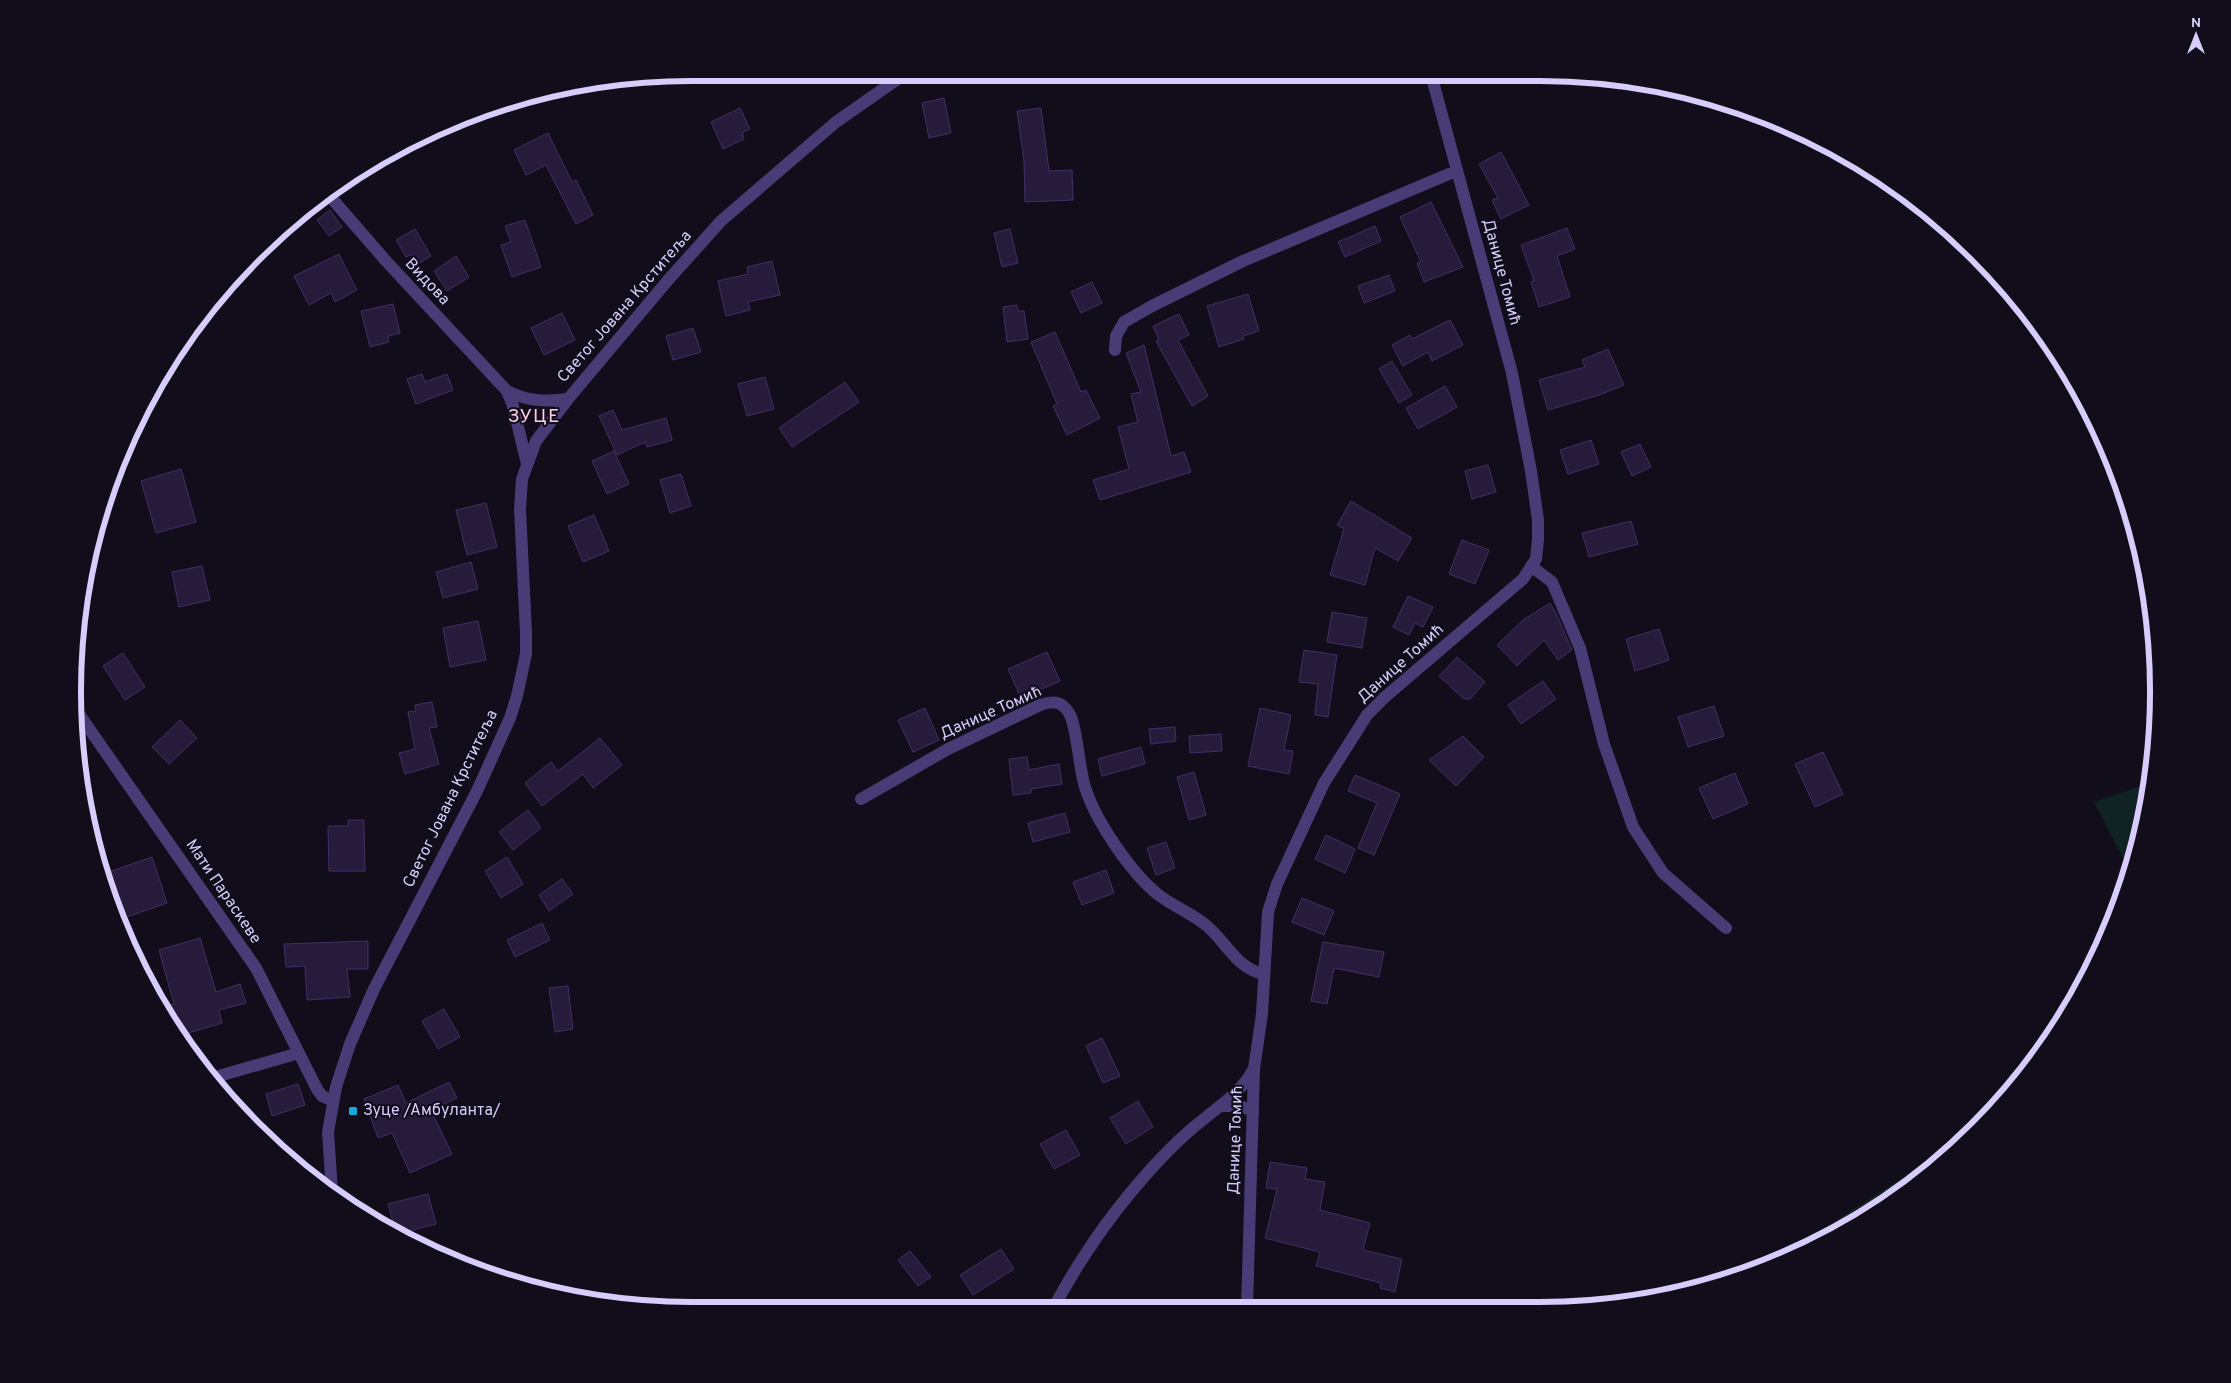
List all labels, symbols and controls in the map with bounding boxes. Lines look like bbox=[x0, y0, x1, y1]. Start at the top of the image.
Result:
north arrow bbox=[2171, 10, 2221, 60]
text: N bbox=[2191, 15, 2201, 32]
street label: Данице Томић bbox=[1477, 217, 1525, 327]
street label: Светог Јована Крститеља bbox=[553, 227, 697, 387]
street label: Видова bbox=[400, 254, 454, 310]
district label: ЗУЦЕ bbox=[508, 405, 560, 429]
street label: Данице Томић bbox=[1354, 620, 1448, 708]
street label: Данице Томић bbox=[937, 682, 1045, 744]
street label: Светог Јована Крститеља bbox=[399, 707, 503, 891]
street label: Мати Параскеве bbox=[181, 836, 265, 948]
street label: Данице Томић bbox=[1224, 1085, 1248, 1195]
place label: Зуце /Амбуланта/ bbox=[363, 1101, 501, 1121]
marker: Зуце /Амбуланта/ bbox=[347, 1105, 359, 1117]

